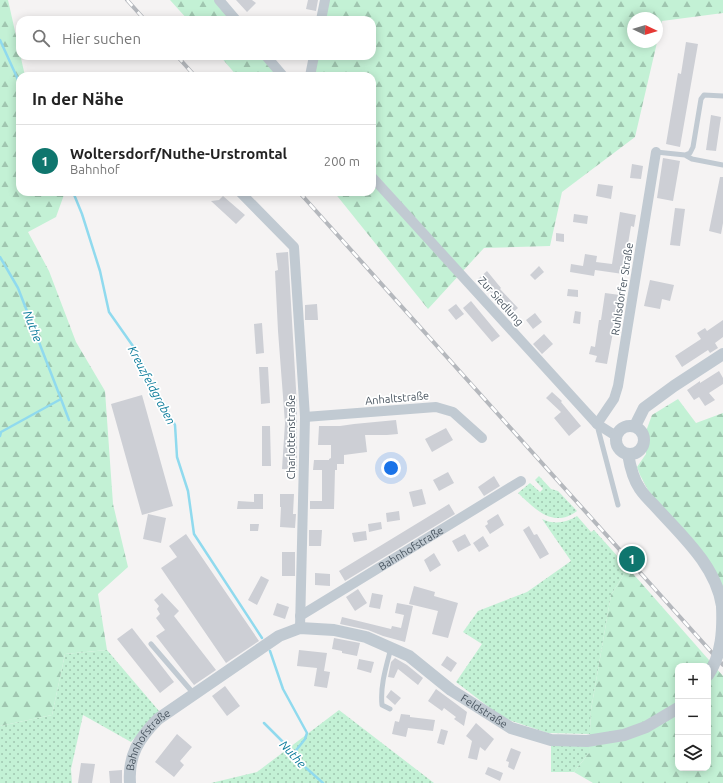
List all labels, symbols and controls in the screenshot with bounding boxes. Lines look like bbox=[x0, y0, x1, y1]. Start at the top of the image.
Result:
north arrow bbox=[627, 12, 663, 48]
search box bbox=[16, 16, 376, 60]
icon: search bbox=[30, 27, 52, 49]
text: Hier suchen bbox=[62, 30, 141, 47]
text: In der Nähe bbox=[32, 89, 124, 108]
text: Woltersdorf/Nuthe-Urstromtal bbox=[70, 145, 287, 162]
text: 1 bbox=[41, 154, 49, 168]
text: 200 m bbox=[324, 154, 360, 168]
text: Bahnhof bbox=[70, 162, 120, 176]
street label: Ruhlsdorfer Straße bbox=[609, 242, 635, 336]
street label: Zur Siedlung bbox=[476, 274, 526, 328]
water label: Nuthe bbox=[21, 309, 45, 343]
water label: Kreuzfeldgraben bbox=[126, 343, 178, 427]
street label: Anhaltstraße bbox=[365, 389, 429, 407]
street label: Charlottenstraße bbox=[285, 395, 297, 479]
your location bbox=[381, 458, 401, 478]
street label: Bahnhofstraße bbox=[376, 524, 446, 573]
pin: 1 bbox=[619, 544, 645, 574]
map controls bbox=[675, 663, 711, 771]
button: + bbox=[675, 663, 711, 699]
street label: Feldstraße bbox=[459, 692, 510, 730]
button: − bbox=[675, 699, 711, 735]
street label: Bahnhofstraße bbox=[124, 706, 172, 772]
button: layers bbox=[675, 735, 711, 771]
water label: Nuthe bbox=[277, 738, 309, 770]

